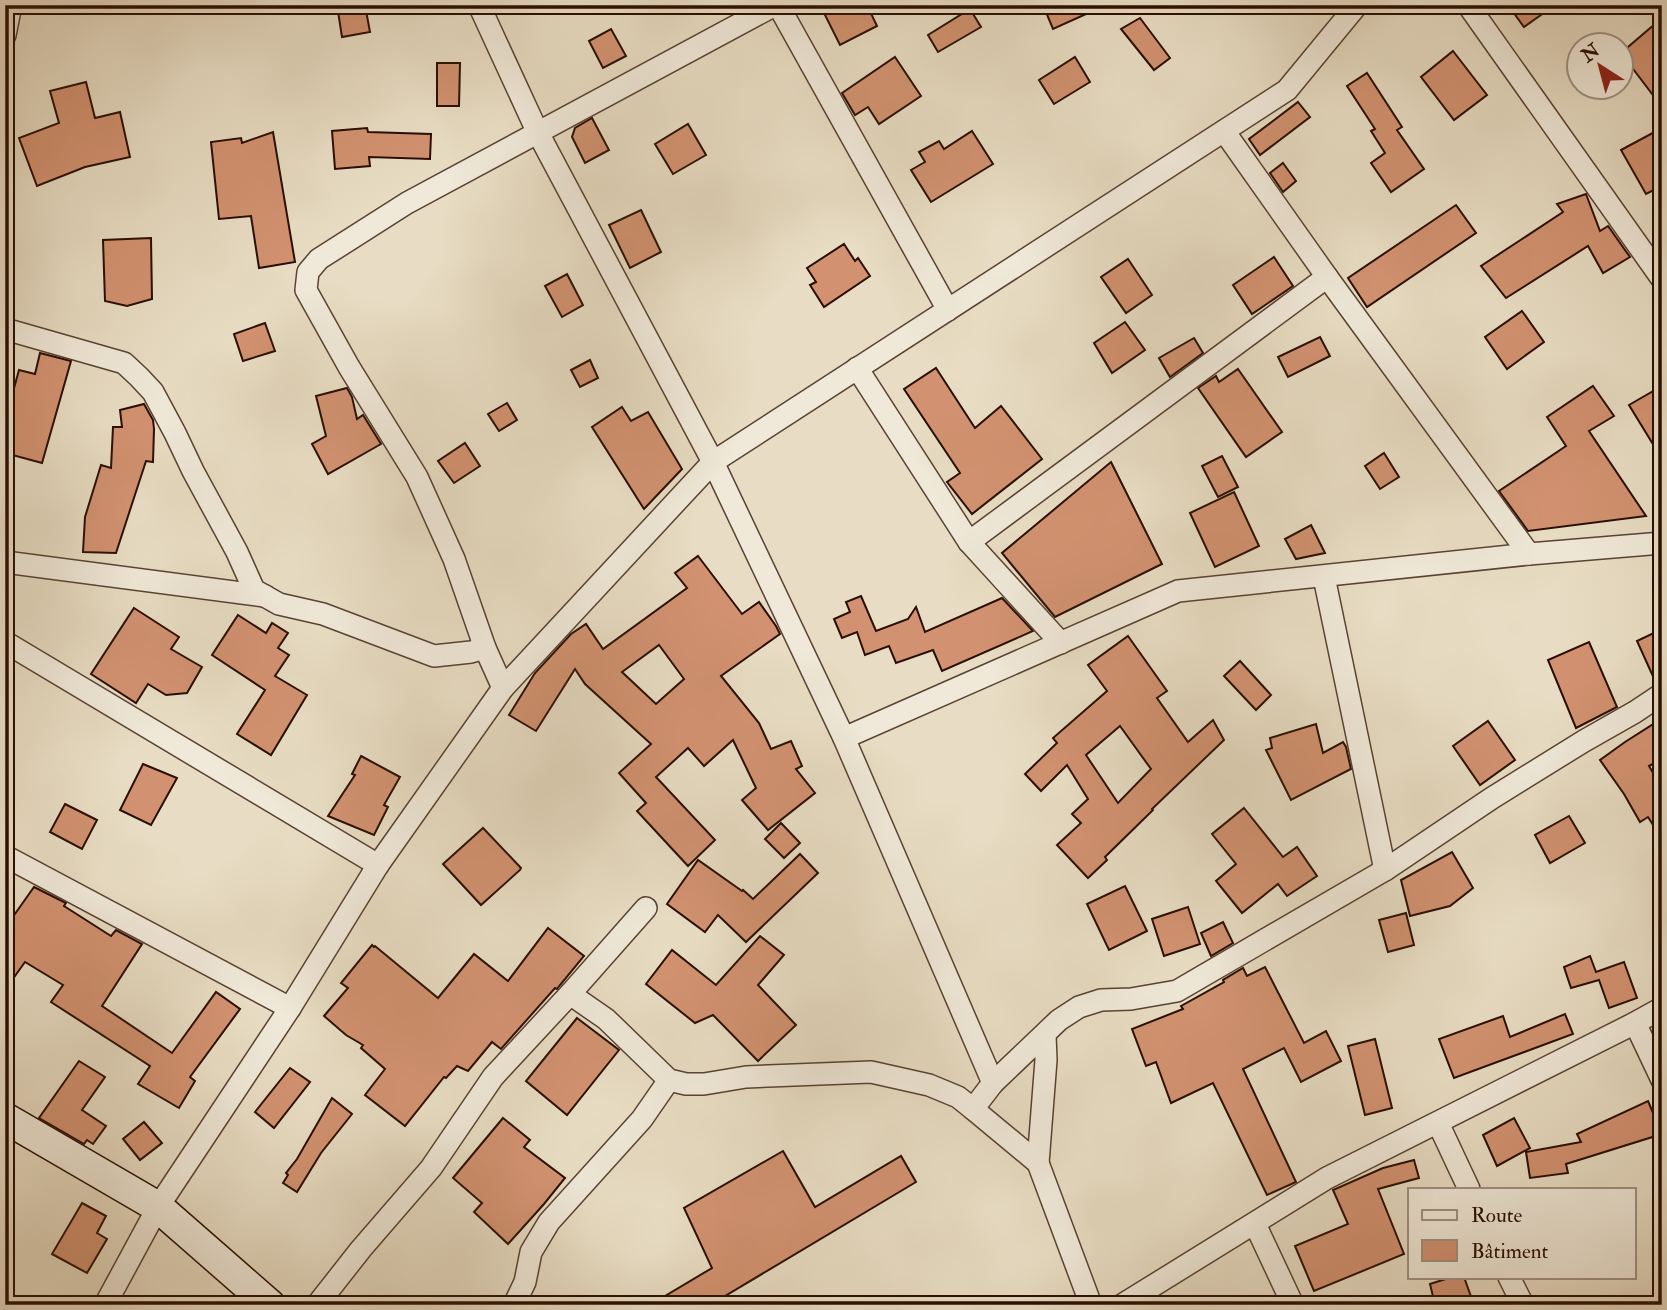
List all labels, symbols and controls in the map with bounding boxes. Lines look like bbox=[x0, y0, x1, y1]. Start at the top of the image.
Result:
north arrow bbox=[1566, 32, 1636, 102]
text: N bbox=[1576, 38, 1605, 68]
legend bbox=[1408, 1188, 1636, 1278]
text: Route bbox=[1471, 1202, 1523, 1229]
text: Bâtiment bbox=[1471, 1238, 1548, 1265]

